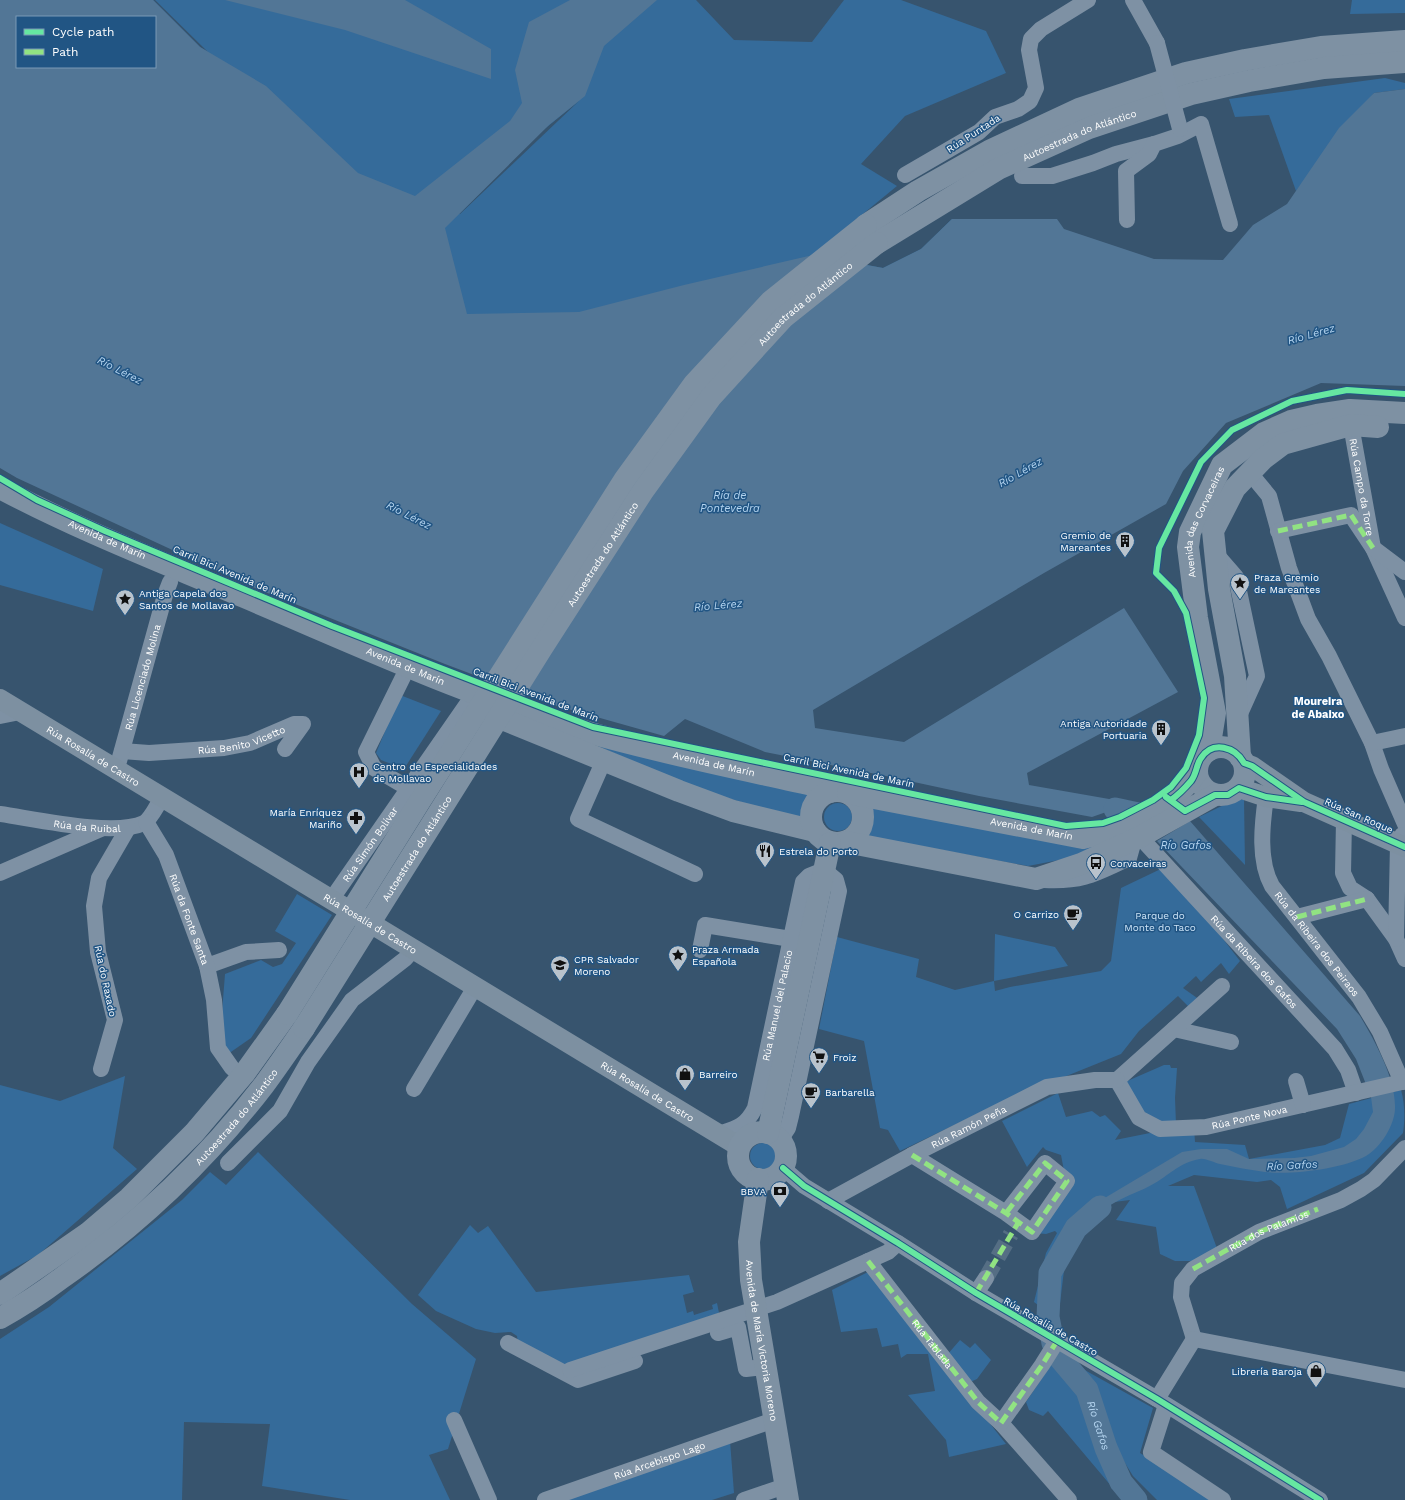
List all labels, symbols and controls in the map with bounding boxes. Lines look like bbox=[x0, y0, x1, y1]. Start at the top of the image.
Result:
legend bbox=[16, 16, 156, 68]
text: Cycle path bbox=[52, 25, 114, 39]
text: Path bbox=[52, 45, 78, 59]
street label: Autoestrada do Atlántico bbox=[1021, 108, 1138, 163]
street label: Rúa Puntada bbox=[944, 112, 1002, 155]
street label: Autoestrada do Atlántico bbox=[756, 260, 855, 348]
water label: Río Lérez bbox=[1286, 321, 1337, 347]
water label: Río Lérez bbox=[95, 354, 145, 387]
street label: Rúa Campo da Torre bbox=[1347, 437, 1376, 537]
water label: Río Lérez bbox=[996, 454, 1045, 490]
street label: Avenida das Corvaceiras bbox=[1183, 464, 1227, 578]
water label: Ría de Pontevedra bbox=[700, 489, 760, 515]
water label: Río Lérez bbox=[384, 499, 434, 532]
street label: Autoestrada do Atlántico bbox=[565, 500, 640, 609]
street label: Avenida de Marín bbox=[67, 518, 148, 561]
place label: Gremio de Mareantes bbox=[1060, 530, 1111, 553]
building icon: Gremio de Mareantes bbox=[1114, 530, 1136, 558]
street label: Carril Bici Avenida de Marín bbox=[171, 543, 298, 606]
place icon: Praza Gremio de Mareantes bbox=[1229, 572, 1251, 600]
place label: Praza Gremio de Mareantes bbox=[1254, 572, 1320, 595]
place icon: Antiga Capela dos Santos de Mollavao bbox=[114, 588, 136, 616]
place label: Antiga Capela dos Santos de Mollavao bbox=[139, 588, 234, 611]
water label: Río Lérez bbox=[693, 597, 743, 614]
street label: Rúa Licenciado Molina bbox=[123, 623, 163, 732]
street label: Avenida de Marín bbox=[365, 645, 446, 687]
street label: Carril Bici Avenida de Marín bbox=[471, 665, 600, 724]
district label: Moureira de Abaixo bbox=[1292, 695, 1345, 721]
place label: Antiga Autoridade Portuaria bbox=[1060, 718, 1147, 741]
building icon: Antiga Autoridade Portuaria bbox=[1150, 718, 1172, 746]
street label: Rúa Rosalía de Castro bbox=[44, 723, 142, 788]
street label: Rúa Benito Vicetto bbox=[197, 724, 287, 756]
street label: Avenida de Marín bbox=[672, 749, 756, 778]
street label: Carril Bici Avenida de Marín bbox=[782, 751, 915, 790]
hospital icon: Centro de Especialidades de Mollavao bbox=[348, 761, 370, 789]
place label: Centro de Especialidades de Mollavao bbox=[373, 761, 497, 784]
street label: Autoestrada do Atlántico bbox=[380, 794, 454, 903]
street label: Rúa San Roque bbox=[1323, 795, 1395, 836]
street label: Rúa Simón Bolívar bbox=[340, 805, 400, 884]
place label: María Enríquez Mariño bbox=[269, 807, 342, 830]
pharmacy icon: María Enríquez Mariño bbox=[345, 807, 367, 835]
street label: Avenida de Marín bbox=[989, 815, 1074, 842]
street label: Rúa da Ruibal bbox=[53, 818, 121, 834]
water label: Río Gafos bbox=[1161, 839, 1212, 852]
restaurant icon: Estrela do Porto bbox=[754, 840, 776, 868]
place label: Estrela do Porto bbox=[779, 846, 858, 857]
bus stop icon: Corvaceiras bbox=[1085, 852, 1107, 880]
place label: Corvaceiras bbox=[1110, 858, 1167, 869]
street label: Rúa da Fonte Santa bbox=[167, 873, 211, 966]
street label: Rúa da Ribeira dos Peiraos bbox=[1272, 889, 1361, 999]
street label: Rúa Rosalía de Castro bbox=[322, 891, 419, 956]
cafe icon: O Carrizo bbox=[1062, 903, 1084, 931]
place label: O Carrizo bbox=[1014, 909, 1059, 920]
park label: Parque do Monte do Taco bbox=[1124, 910, 1196, 933]
street label: Rúa da Ribeira dos Gafos bbox=[1209, 913, 1300, 1011]
street label: Rúa do Raxado bbox=[93, 944, 118, 1018]
place icon: Praza Armada Española bbox=[667, 944, 689, 972]
place label: Praza Armada Española bbox=[692, 944, 760, 967]
street label: Rúa Manuel del Palacio bbox=[760, 949, 794, 1062]
school or university icon: CPR Salvador Moreno bbox=[549, 954, 571, 982]
place label: CPR Salvador Moreno bbox=[574, 954, 639, 977]
supermarket icon: Froiz bbox=[808, 1046, 830, 1074]
place label: Froiz bbox=[833, 1052, 857, 1063]
street label: Rúa Rosalía de Castro bbox=[599, 1059, 696, 1124]
shop icon: Barreiro bbox=[674, 1063, 696, 1091]
street label: Autoestrada do Atlántico bbox=[193, 1067, 280, 1167]
place label: Barreiro bbox=[699, 1069, 738, 1080]
cafe icon: Barbarella bbox=[800, 1081, 822, 1109]
place label: Barbarella bbox=[825, 1087, 875, 1098]
street label: Rúa Ramón Peña bbox=[929, 1103, 1008, 1151]
street label: Rúa Ponte Nova bbox=[1211, 1104, 1288, 1132]
water label: Río Gafos bbox=[1266, 1158, 1318, 1173]
bank icon: BBVA bbox=[769, 1180, 791, 1208]
place label: BBVA bbox=[741, 1186, 766, 1197]
street label: Rúa dos Palamios bbox=[1227, 1208, 1310, 1254]
street label: Avenida de María Victoria Moreno bbox=[744, 1259, 780, 1422]
street label: Rúa Rosalía de Castro bbox=[1002, 1295, 1100, 1358]
street label: Rúa Tablada bbox=[910, 1317, 955, 1371]
shop icon: Librería Baroja bbox=[1305, 1360, 1327, 1388]
place label: Librería Baroja bbox=[1231, 1366, 1302, 1377]
water label: Río Gafos bbox=[1084, 1399, 1112, 1452]
street label: Rúa Arcebispo Lago bbox=[612, 1440, 707, 1482]

